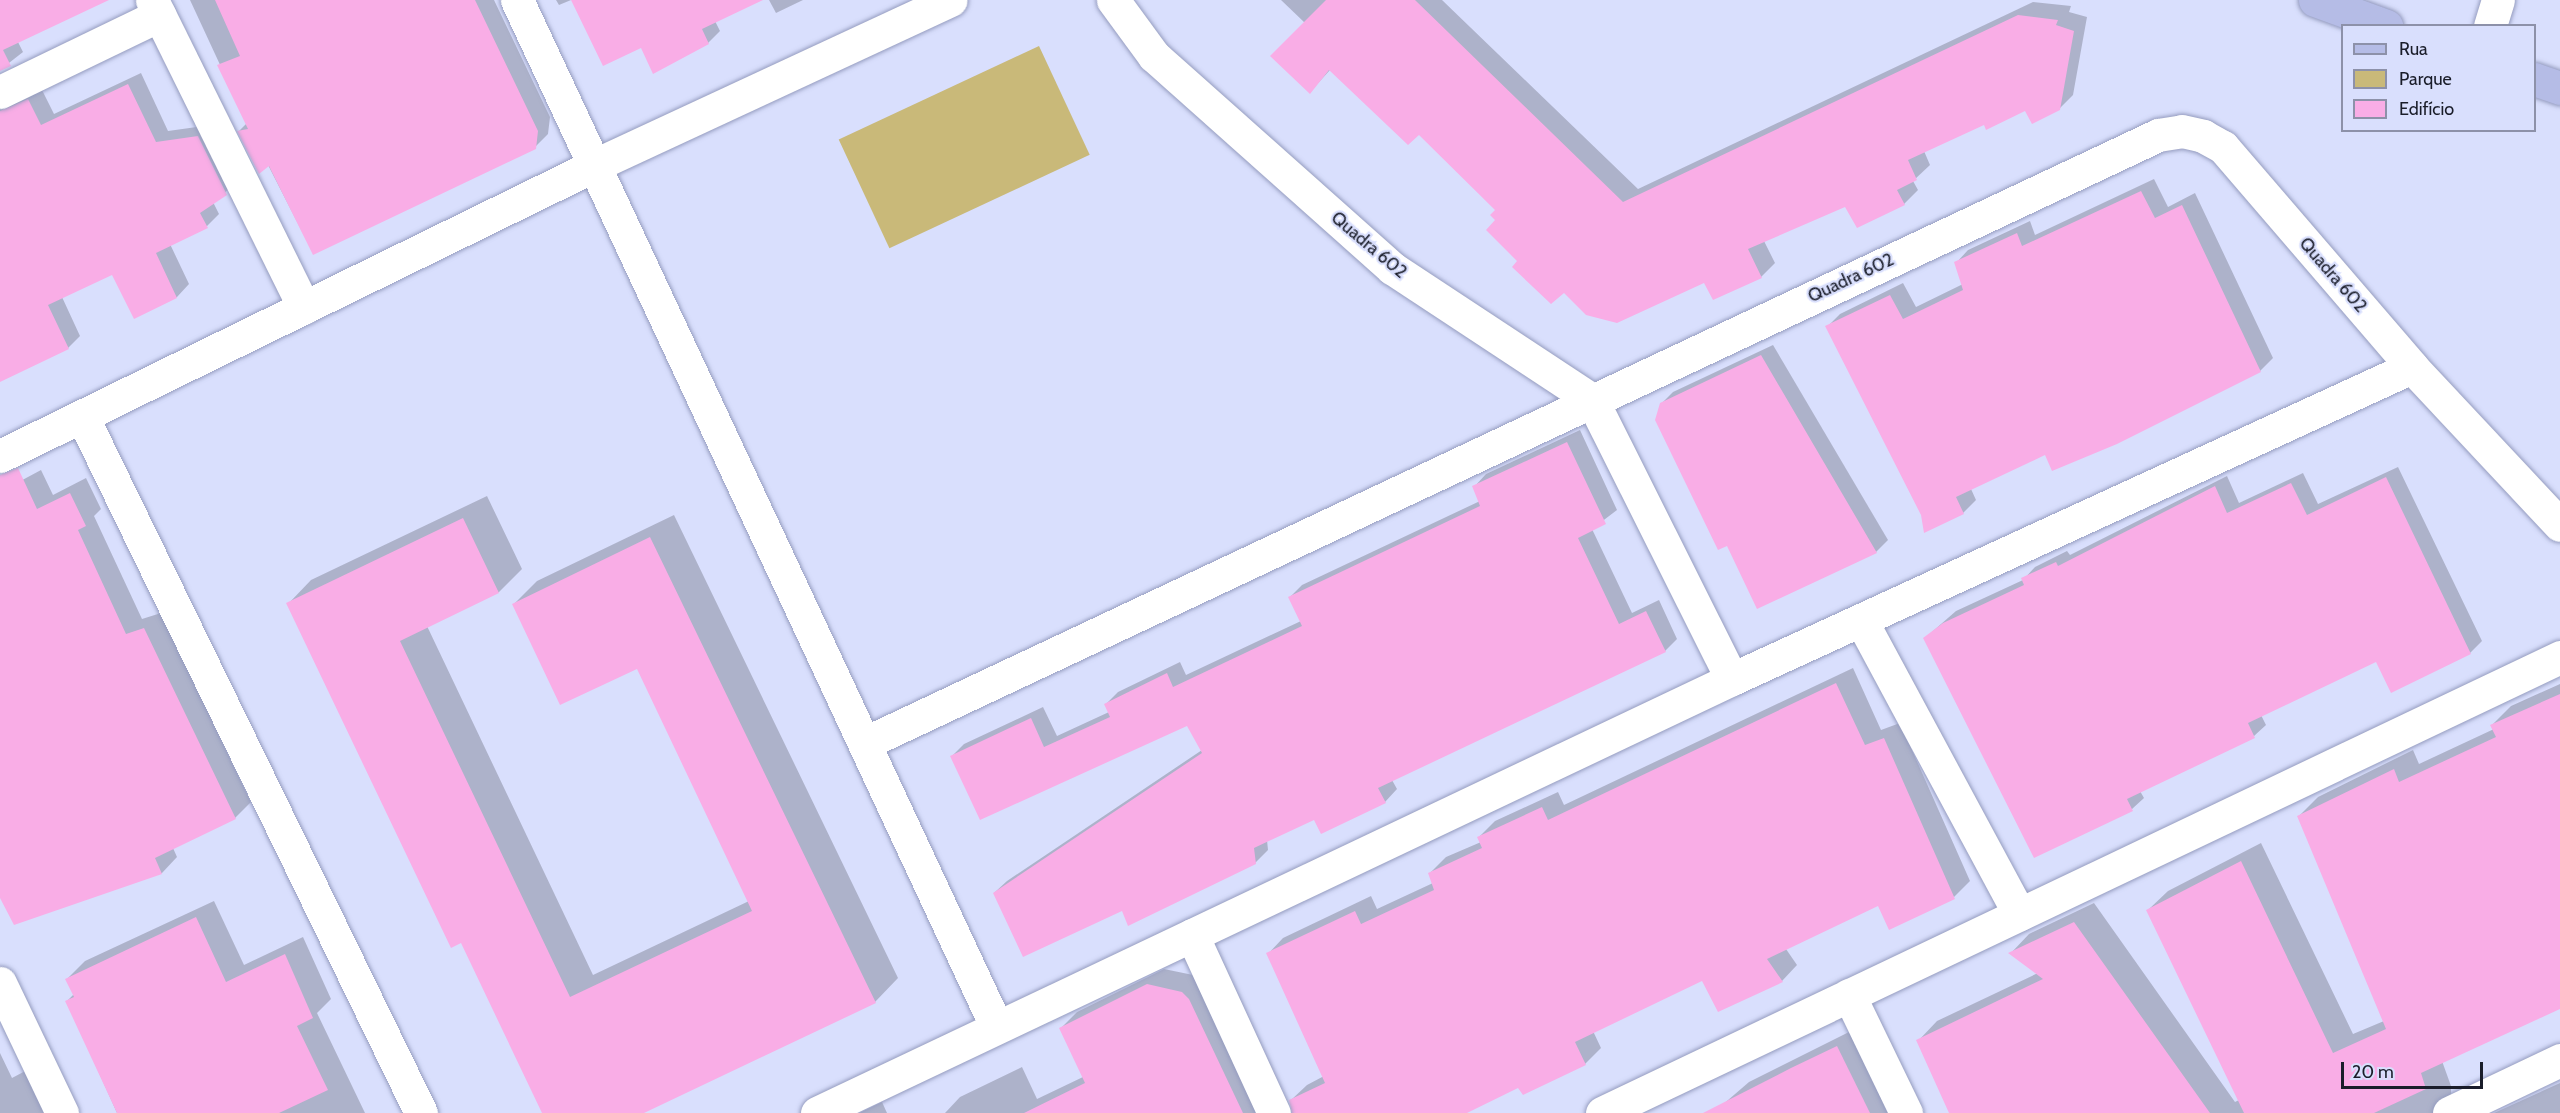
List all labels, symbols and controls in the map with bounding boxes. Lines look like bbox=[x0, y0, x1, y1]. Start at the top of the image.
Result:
legend bbox=[2341, 24, 2536, 132]
text: Rua bbox=[2399, 38, 2428, 60]
text: Parque bbox=[2399, 68, 2452, 90]
text: Edifício bbox=[2399, 98, 2454, 120]
street label: Quadra 602 bbox=[1327, 207, 1411, 283]
street label: Quadra 602 bbox=[2295, 233, 2371, 317]
street label: Quadra 602 bbox=[1805, 249, 1897, 307]
scale bar bbox=[2344, 1050, 2486, 1088]
text: 20 m bbox=[2352, 1061, 2394, 1083]

